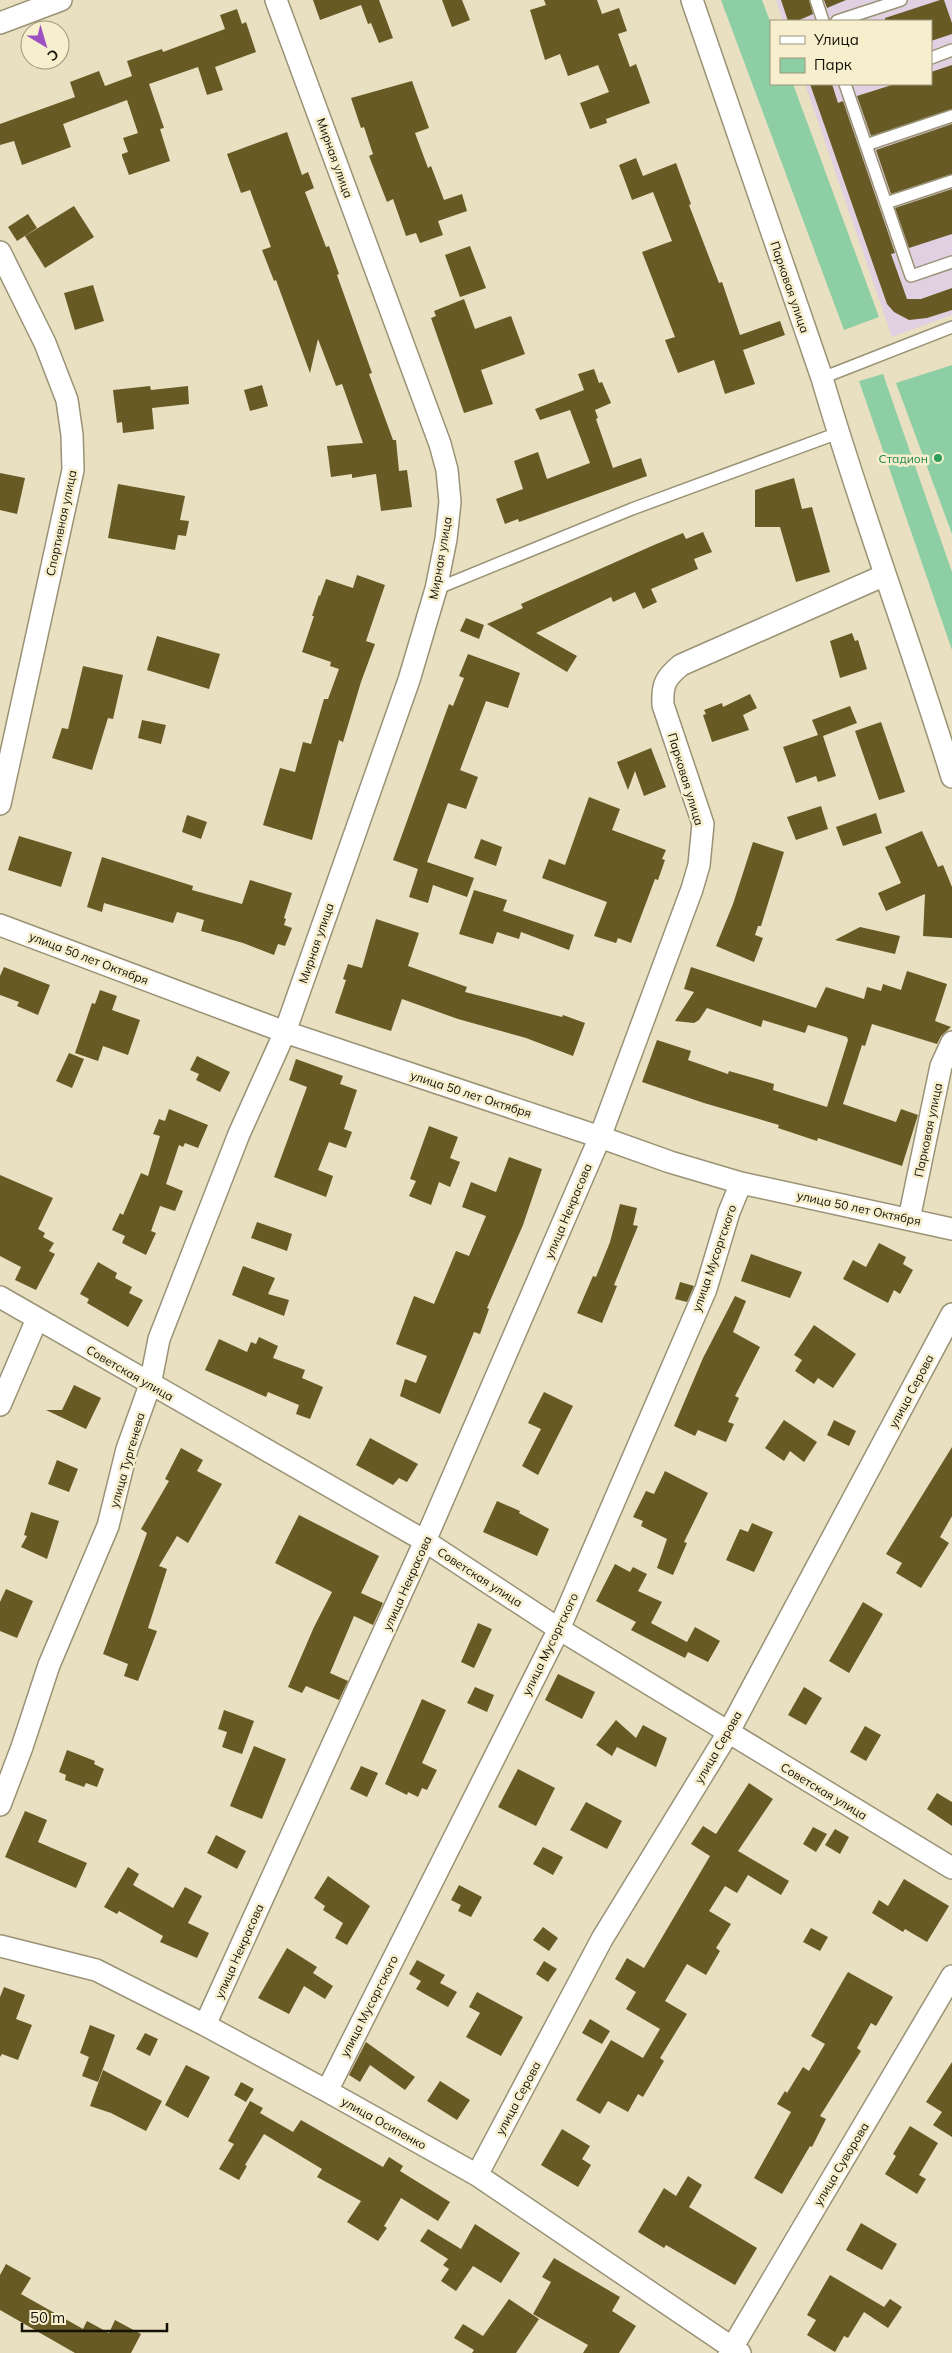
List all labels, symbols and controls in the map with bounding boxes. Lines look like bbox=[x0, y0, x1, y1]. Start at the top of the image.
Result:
north arrow bbox=[20, 20, 70, 70]
legend bbox=[770, 20, 932, 85]
text: Улица bbox=[813, 30, 859, 49]
text: С bbox=[44, 45, 62, 65]
text: Парк bbox=[814, 55, 853, 74]
street label: Мирная улица bbox=[314, 116, 356, 200]
street label: Парковая улица bbox=[767, 239, 813, 335]
place label: Стадион bbox=[878, 451, 928, 466]
marker: Стадион bbox=[932, 452, 944, 464]
street label: Спортивная улица bbox=[42, 469, 80, 577]
street label: Мирная улица bbox=[425, 515, 455, 601]
street label: Парковая улица bbox=[665, 731, 707, 827]
street label: Мирная улица bbox=[295, 901, 337, 985]
street label: улица 50 лет Октября bbox=[27, 928, 151, 988]
street label: улица 50 лет Октября bbox=[408, 1067, 534, 1121]
street label: Парковая улица bbox=[911, 1082, 945, 1178]
street label: улица Некрасова bbox=[541, 1161, 595, 1261]
street label: улица 50 лет Октября bbox=[796, 1188, 922, 1228]
street label: улица Мусоргского bbox=[689, 1202, 739, 1314]
street label: Советская улица bbox=[84, 1342, 176, 1404]
street label: улица Серова bbox=[885, 1352, 937, 1430]
street label: улица Тургенева bbox=[106, 1411, 148, 1509]
street label: улица Некрасова bbox=[379, 1533, 435, 1633]
street label: Советская улица bbox=[435, 1544, 525, 1610]
street label: улица Мусоргского bbox=[519, 1590, 581, 1698]
street label: улица Серова bbox=[691, 1708, 745, 1786]
street label: Советская улица bbox=[778, 1759, 870, 1823]
street label: улица Некрасова bbox=[211, 1901, 267, 2001]
street label: улица Мусоргского bbox=[337, 1953, 401, 2059]
street label: улица Серова bbox=[492, 2059, 544, 2137]
street label: улица Осипенко bbox=[339, 2093, 429, 2153]
street label: улица Суворова bbox=[810, 2120, 872, 2208]
scale bar bbox=[22, 2300, 168, 2332]
text: 50 m bbox=[30, 2308, 65, 2327]

